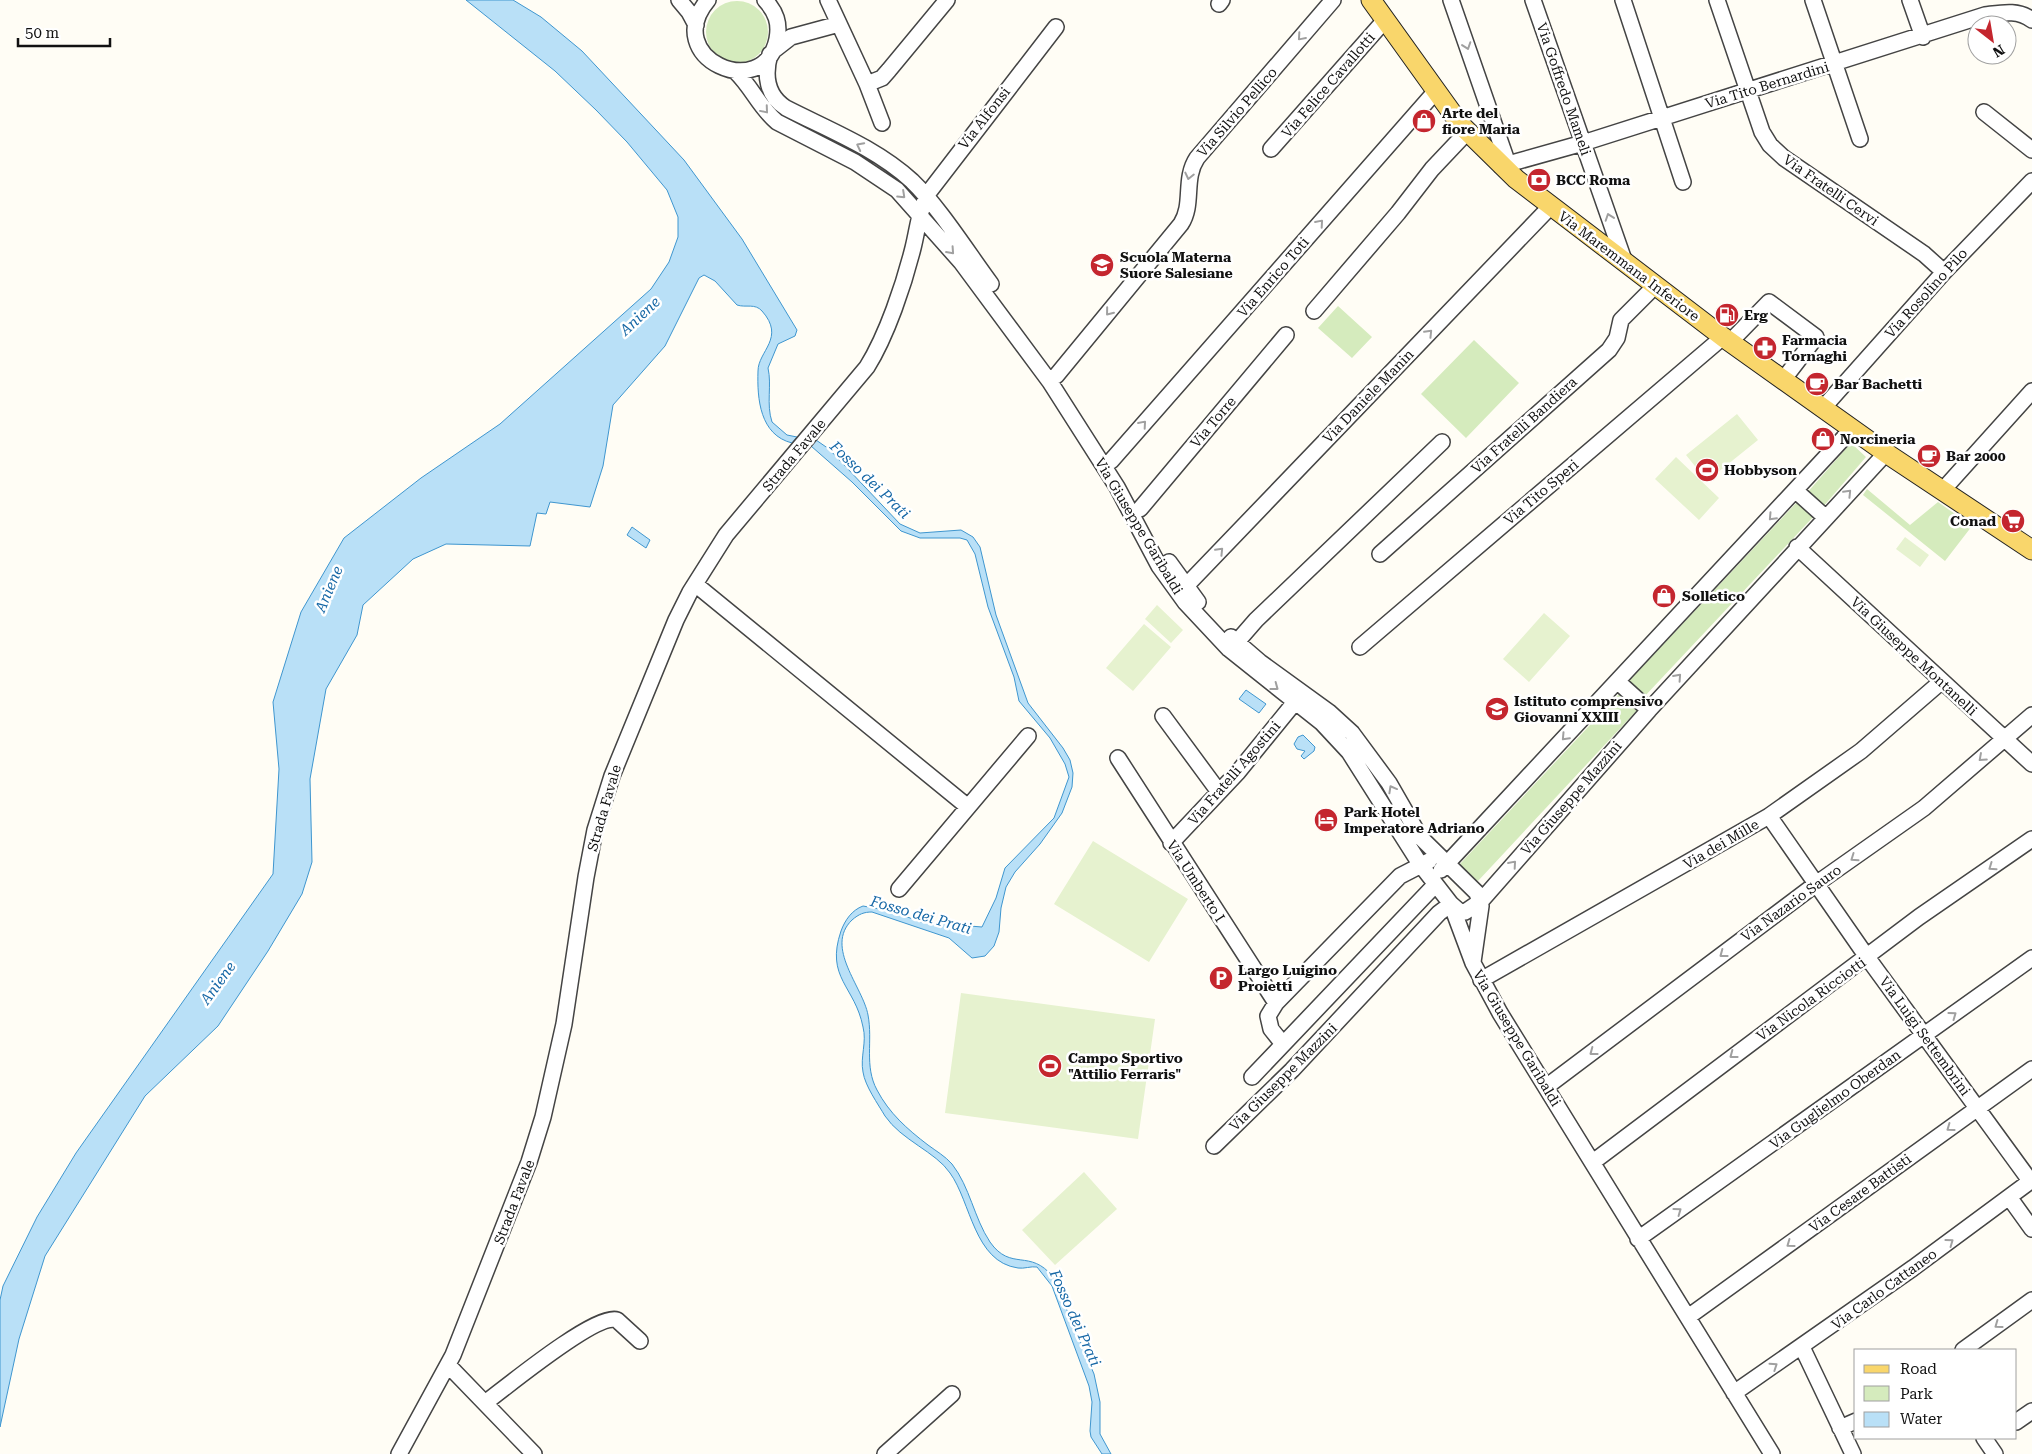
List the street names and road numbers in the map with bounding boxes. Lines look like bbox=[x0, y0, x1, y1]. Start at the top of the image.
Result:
street label: Via Goffredo Mameli bbox=[1534, 20, 1594, 158]
street label: Via Felice Cavallotti bbox=[1278, 29, 1378, 141]
street label: Via Tito Bernardini bbox=[1703, 58, 1831, 111]
street label: Via Silvio Pellico bbox=[1194, 64, 1280, 160]
street label: Via Alfonsi bbox=[955, 84, 1013, 152]
street label: Via Fratelli Cervi bbox=[1780, 151, 1882, 229]
street label: Via Maremmana Inferiore bbox=[1555, 208, 1703, 324]
street label: Via Enrico Toti bbox=[1234, 233, 1312, 320]
street label: Via Rosolino Pilo bbox=[1882, 245, 1970, 341]
street label: Via Daniele Manin bbox=[1319, 346, 1417, 446]
street label: Via Fratelli Bandiera bbox=[1468, 373, 1580, 477]
street label: Via Torre bbox=[1187, 393, 1239, 451]
street label: Strada Favale bbox=[759, 415, 829, 494]
street label: Via Giuseppe Garibaldi bbox=[1092, 455, 1186, 598]
street label: Via Tito Speri bbox=[1501, 456, 1582, 528]
street label: Via Giuseppe Montanelli bbox=[1848, 593, 1981, 719]
street label: Via Fratelli Agostini bbox=[1185, 718, 1284, 828]
street label: Via Giuseppe Mazzini bbox=[1517, 738, 1625, 858]
street label: Strada Favale bbox=[584, 763, 624, 853]
street label: Via dei Mille bbox=[1681, 816, 1762, 872]
street label: Via Umberto I bbox=[1164, 837, 1228, 925]
street label: Via Nazario Sauro bbox=[1738, 861, 1844, 945]
street label: Via Nicola Ricciotti bbox=[1753, 954, 1869, 1044]
street label: Via Giuseppe Garibaldi bbox=[1470, 967, 1564, 1110]
street label: Via Luigi Settembrini bbox=[1876, 973, 1974, 1099]
street label: Via Giuseppe Mazzini bbox=[1226, 1020, 1340, 1134]
street label: Via Guglielmo Oberdan bbox=[1766, 1046, 1904, 1152]
street label: Via Cesare Battisti bbox=[1806, 1150, 1915, 1235]
street label: Strada Favale bbox=[491, 1157, 538, 1247]
street label: Via Carlo Cattaneo bbox=[1828, 1245, 1940, 1333]

